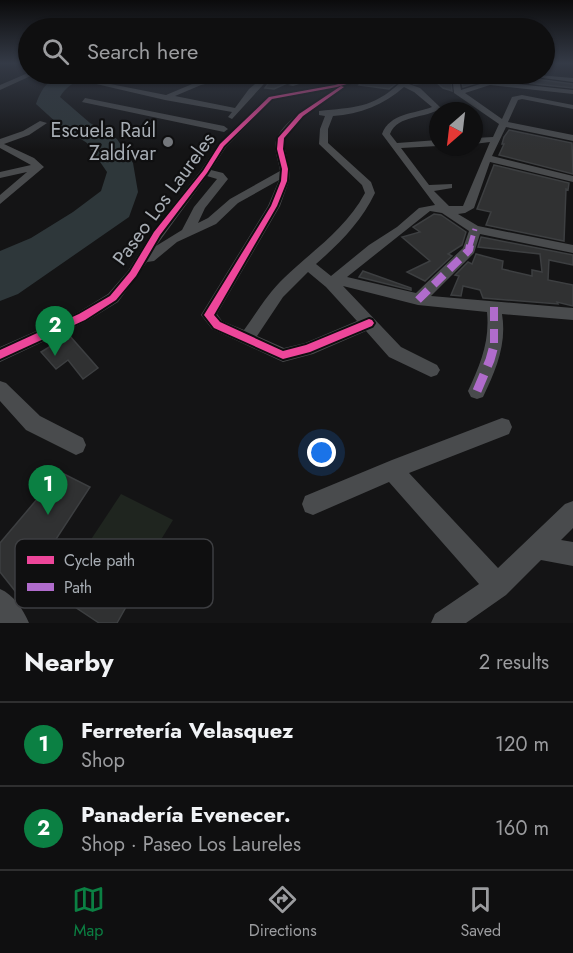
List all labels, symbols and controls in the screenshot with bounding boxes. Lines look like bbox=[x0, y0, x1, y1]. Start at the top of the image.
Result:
search box bbox=[18, 18, 555, 84]
icon: search bbox=[39, 35, 72, 68]
text: Search here bbox=[87, 35, 198, 67]
north arrow bbox=[429, 102, 483, 156]
place label: Escuela Raúl Zaldívar bbox=[50, 116, 156, 168]
street label: Paseo Los Laureles bbox=[106, 126, 222, 272]
marker: Escuela Raúl Zaldívar bbox=[161, 135, 175, 149]
pin: 2 bbox=[36, 306, 74, 356]
your location bbox=[307, 438, 336, 467]
pin: 1 bbox=[28, 466, 68, 515]
legend bbox=[15, 539, 213, 608]
text: Cycle path bbox=[64, 549, 135, 572]
text: Path bbox=[64, 576, 92, 599]
text: Nearby bbox=[24, 643, 113, 681]
text: 2 results bbox=[479, 648, 549, 677]
text: Ferretería Velasquez bbox=[81, 714, 293, 746]
text: 1 bbox=[38, 730, 49, 759]
text: 120 m bbox=[495, 730, 549, 759]
text: Shop bbox=[81, 746, 125, 775]
text: Panadería Evenecer. bbox=[81, 798, 291, 830]
text: 2 bbox=[37, 814, 50, 843]
text: 160 m bbox=[495, 814, 549, 843]
text: Shop · Paseo Los Laureles bbox=[81, 830, 301, 859]
tab: Map bbox=[72, 883, 105, 942]
tab: Directions bbox=[249, 883, 317, 942]
tab: Saved bbox=[460, 883, 501, 942]

